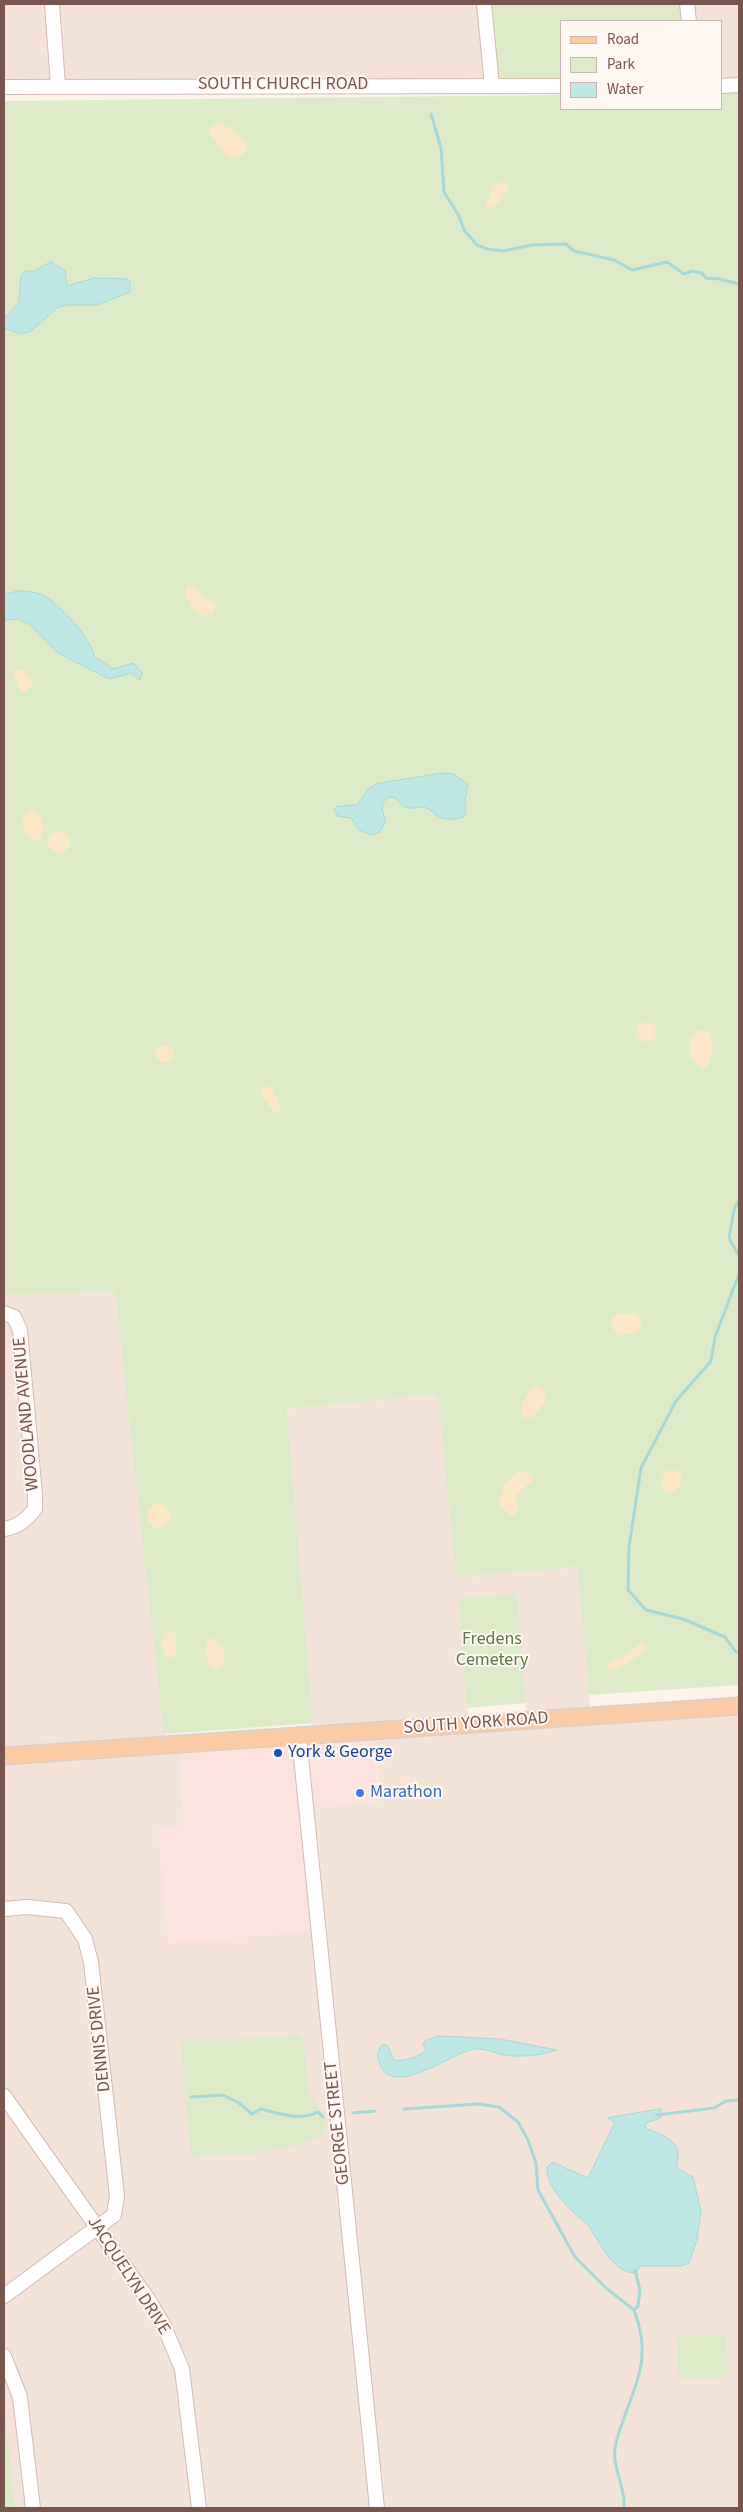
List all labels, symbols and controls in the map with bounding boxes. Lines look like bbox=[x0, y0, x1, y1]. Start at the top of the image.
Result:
legend bbox=[560, 20, 723, 110]
text: Road bbox=[607, 29, 639, 50]
text: Park bbox=[607, 54, 635, 75]
street label: SOUTH CHURCH ROAD bbox=[198, 74, 368, 96]
text: Water bbox=[607, 79, 643, 100]
street label: WOODLAND AVENUE bbox=[9, 1336, 45, 1492]
park label: Fredens Cemetery bbox=[456, 1629, 528, 1672]
street label: SOUTH YORK ROAD bbox=[403, 1708, 549, 1740]
place label: York & George bbox=[288, 1742, 393, 1764]
marker: York & George bbox=[272, 1747, 284, 1759]
place label: Marathon bbox=[370, 1782, 442, 1804]
marker: Marathon bbox=[354, 1787, 366, 1799]
street label: DENNIS DRIVE bbox=[84, 1985, 116, 2093]
street label: GEORGE STREET bbox=[321, 2060, 355, 2186]
street label: JACQUELYN DRIVE bbox=[82, 2213, 174, 2339]

